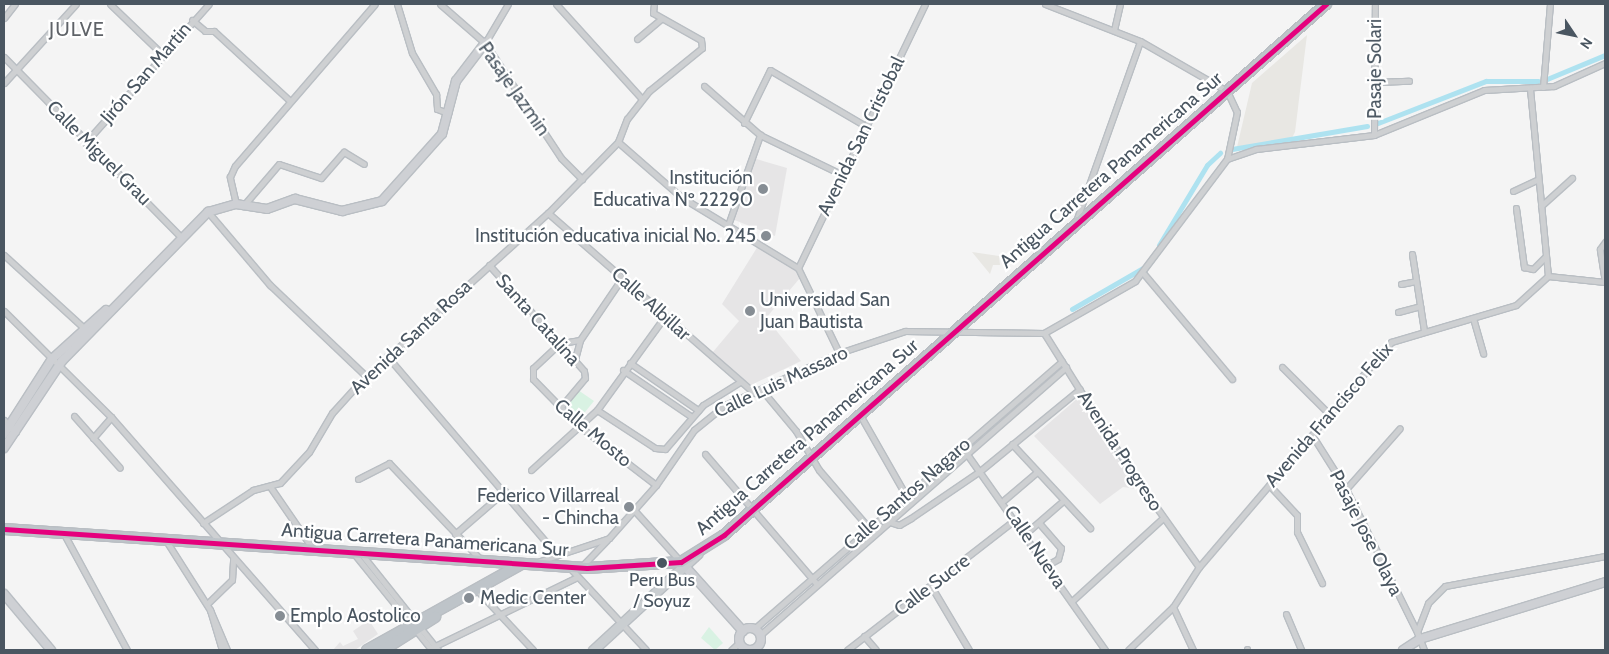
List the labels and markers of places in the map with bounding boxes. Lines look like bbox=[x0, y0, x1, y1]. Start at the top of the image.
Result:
place label: Institución Educativa Nº 22290 bbox=[593, 167, 753, 211]
marker: Institución Educativa Nº 22290 bbox=[757, 183, 769, 195]
place label: Institución educativa inicial No. 245 bbox=[475, 225, 756, 247]
marker: Institución educativa inicial No. 245 bbox=[760, 230, 772, 242]
place label: Universidad San Juan Bautista bbox=[760, 289, 890, 333]
marker: Universidad San Juan Bautista bbox=[744, 305, 756, 317]
place label: Federico Villarreal - Chincha bbox=[477, 485, 619, 529]
marker: Federico Villarreal - Chincha bbox=[623, 501, 635, 513]
marker: Peru Bus / Soyuz bbox=[657, 558, 667, 568]
place label: Peru Bus / Soyuz bbox=[629, 570, 695, 612]
place label: Medic Center bbox=[480, 587, 586, 609]
marker: Medic Center bbox=[462, 591, 476, 605]
place label: Emplo Aostolico bbox=[290, 605, 421, 627]
marker: Emplo Aostolico bbox=[274, 610, 286, 622]

